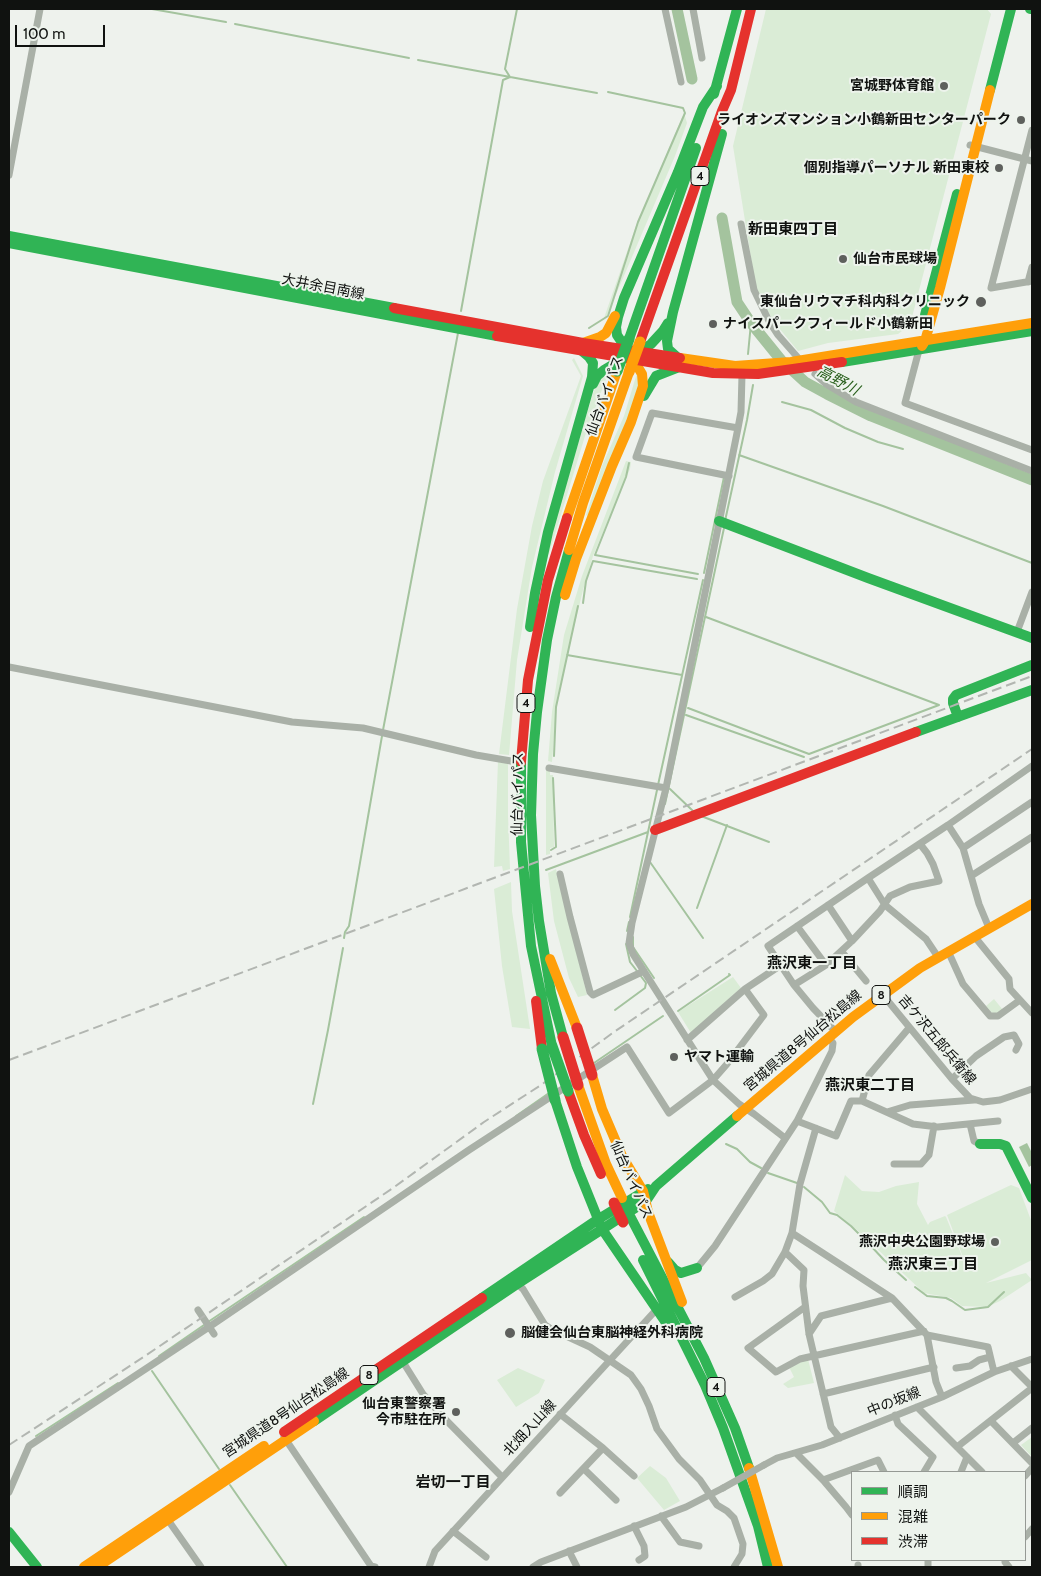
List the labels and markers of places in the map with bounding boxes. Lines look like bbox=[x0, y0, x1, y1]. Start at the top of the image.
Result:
place label: 宮城野体育館 bbox=[850, 78, 934, 94]
marker: 宮城野体育館 bbox=[938, 80, 950, 92]
place label: ライオンズマンション小鶴新田センターパーク bbox=[717, 112, 1011, 128]
marker: ライオンズマンション小鶴新田センターパーク bbox=[1015, 114, 1027, 126]
place label: 個別指導パーソナル 新田東校 bbox=[804, 160, 989, 176]
marker: 個別指導パーソナル 新田東校 bbox=[993, 162, 1005, 174]
place label: 仙台市民球場 bbox=[853, 251, 937, 267]
marker: 仙台市民球場 bbox=[837, 253, 849, 265]
place label: 東仙台リウマチ科内科クリニック bbox=[760, 294, 970, 310]
marker: 東仙台リウマチ科内科クリニック bbox=[974, 295, 988, 309]
place label: ナイスパークフィールド小鶴新田 bbox=[723, 316, 933, 332]
marker: ナイスパークフィールド小鶴新田 bbox=[707, 318, 719, 330]
place label: ヤマト運輸 bbox=[684, 1049, 754, 1065]
marker: ヤマト運輸 bbox=[668, 1051, 680, 1063]
place label: 燕沢中央公園野球場 bbox=[859, 1234, 985, 1250]
marker: 燕沢中央公園野球場 bbox=[989, 1236, 1001, 1248]
place label: 脳健会仙台東脳神経外科病院 bbox=[521, 1325, 703, 1341]
marker: 脳健会仙台東脳神経外科病院 bbox=[503, 1326, 517, 1340]
place label: 仙台東警察署 今市駐在所 bbox=[362, 1396, 446, 1428]
marker: 仙台東警察署 今市駐在所 bbox=[450, 1406, 462, 1418]

